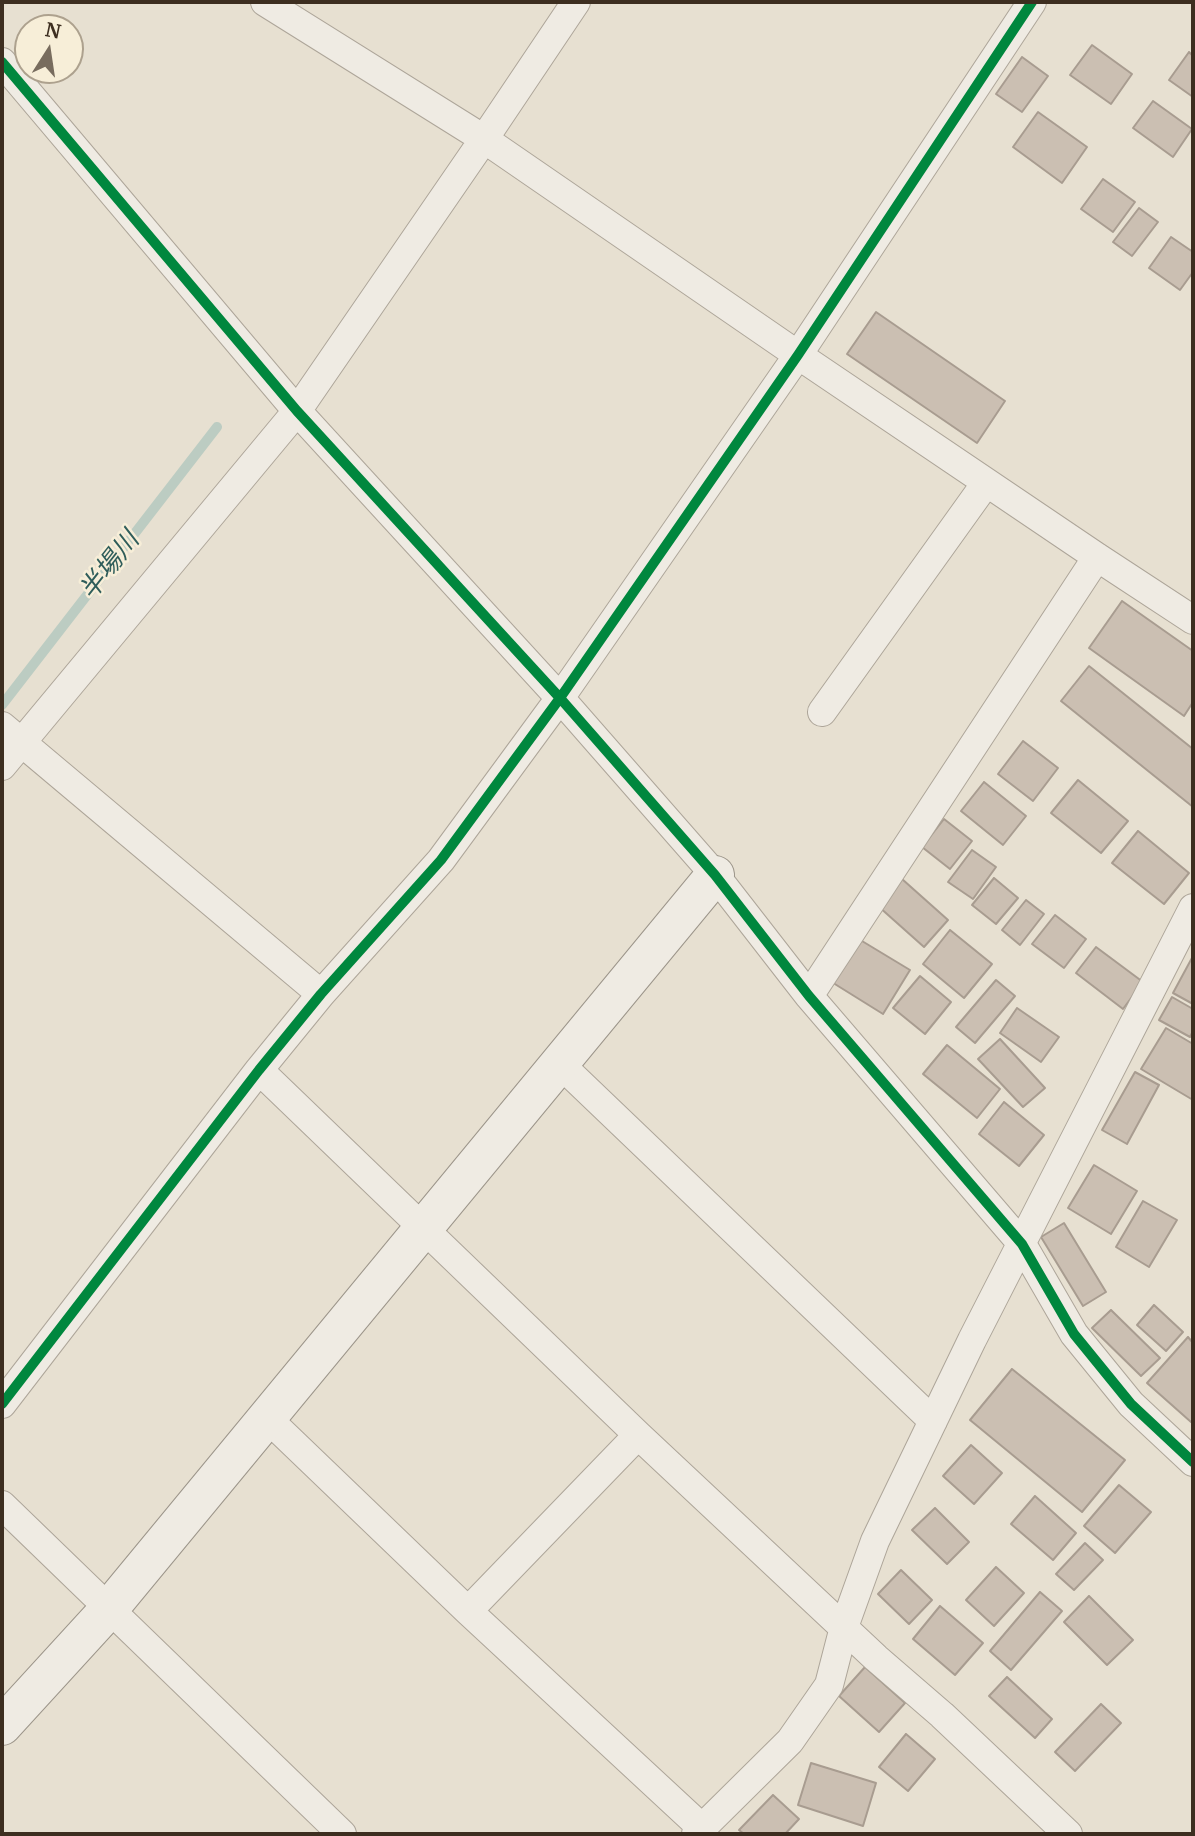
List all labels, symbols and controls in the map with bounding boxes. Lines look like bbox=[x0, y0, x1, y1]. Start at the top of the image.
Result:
north arrow bbox=[14, 14, 84, 84]
text: N bbox=[43, 17, 63, 44]
water label: 半場川 bbox=[74, 526, 146, 606]

